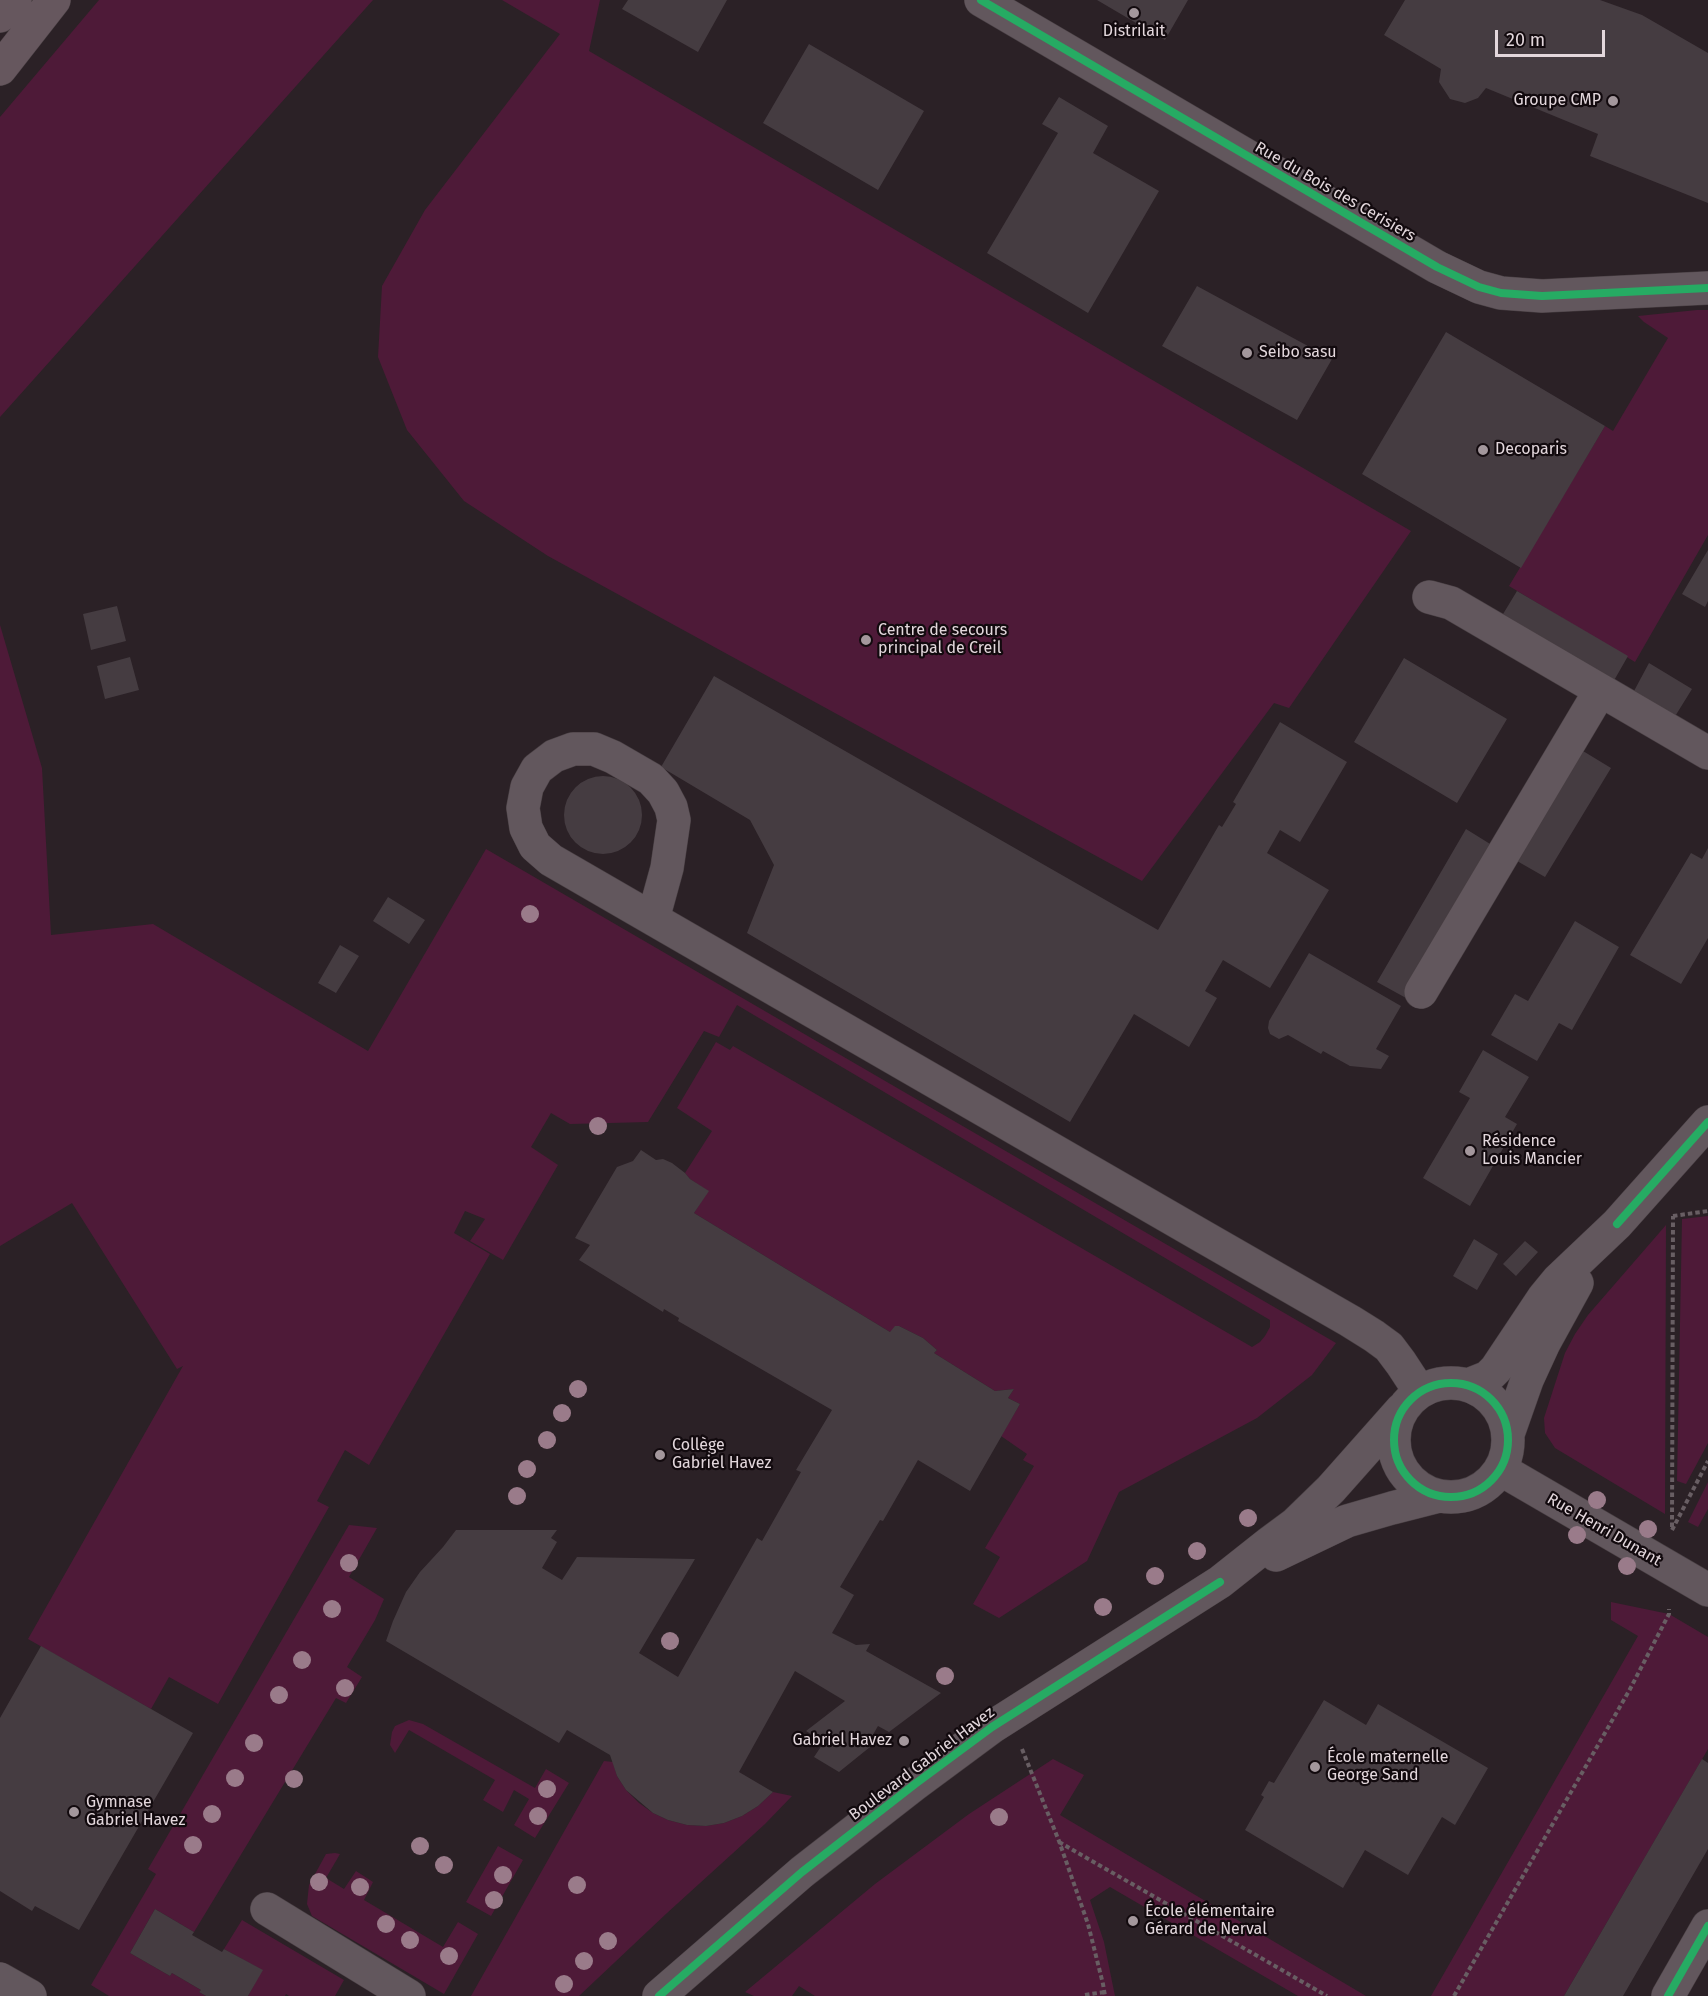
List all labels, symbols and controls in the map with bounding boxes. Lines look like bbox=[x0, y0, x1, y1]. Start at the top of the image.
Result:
marker: Distrilait bbox=[1127, 6, 1141, 20]
scale bar bbox=[1498, 18, 1608, 56]
place label: Distrilait bbox=[1103, 22, 1165, 42]
text: 20 m bbox=[1506, 29, 1545, 51]
place label: Groupe CMP bbox=[1513, 91, 1601, 111]
marker: Groupe CMP bbox=[1606, 94, 1620, 108]
street label: Rue du Bois des Cerisiers bbox=[1251, 138, 1419, 246]
place label: Seibo sasu bbox=[1259, 343, 1337, 363]
marker: Seibo sasu bbox=[1240, 346, 1254, 360]
place label: Decoparis bbox=[1495, 440, 1567, 460]
marker: Decoparis bbox=[1476, 443, 1490, 457]
place label: Centre de secours principal de Creil bbox=[878, 621, 1007, 659]
marker: Centre de secours principal de Creil bbox=[859, 633, 873, 647]
place label: Résidence Louis Mancier bbox=[1482, 1132, 1582, 1170]
marker: Résidence Louis Mancier bbox=[1463, 1144, 1477, 1158]
place label: Collège Gabriel Havez bbox=[672, 1436, 771, 1474]
marker: Collège Gabriel Havez bbox=[653, 1448, 667, 1462]
street label: Rue Henri Dunant bbox=[1543, 1490, 1665, 1570]
street label: Boulevard Gabriel Havez bbox=[846, 1703, 998, 1825]
place label: Gabriel Havez bbox=[793, 1731, 892, 1751]
marker: Gabriel Havez bbox=[897, 1734, 911, 1748]
place label: École maternelle George Sand bbox=[1327, 1748, 1448, 1786]
marker: École maternelle George Sand bbox=[1308, 1760, 1322, 1774]
place label: Gymnase Gabriel Havez bbox=[86, 1793, 185, 1831]
marker: Gymnase Gabriel Havez bbox=[67, 1805, 81, 1819]
place label: École élémentaire Gérard de Nerval bbox=[1145, 1902, 1275, 1940]
marker: École élémentaire Gérard de Nerval bbox=[1126, 1914, 1140, 1928]

